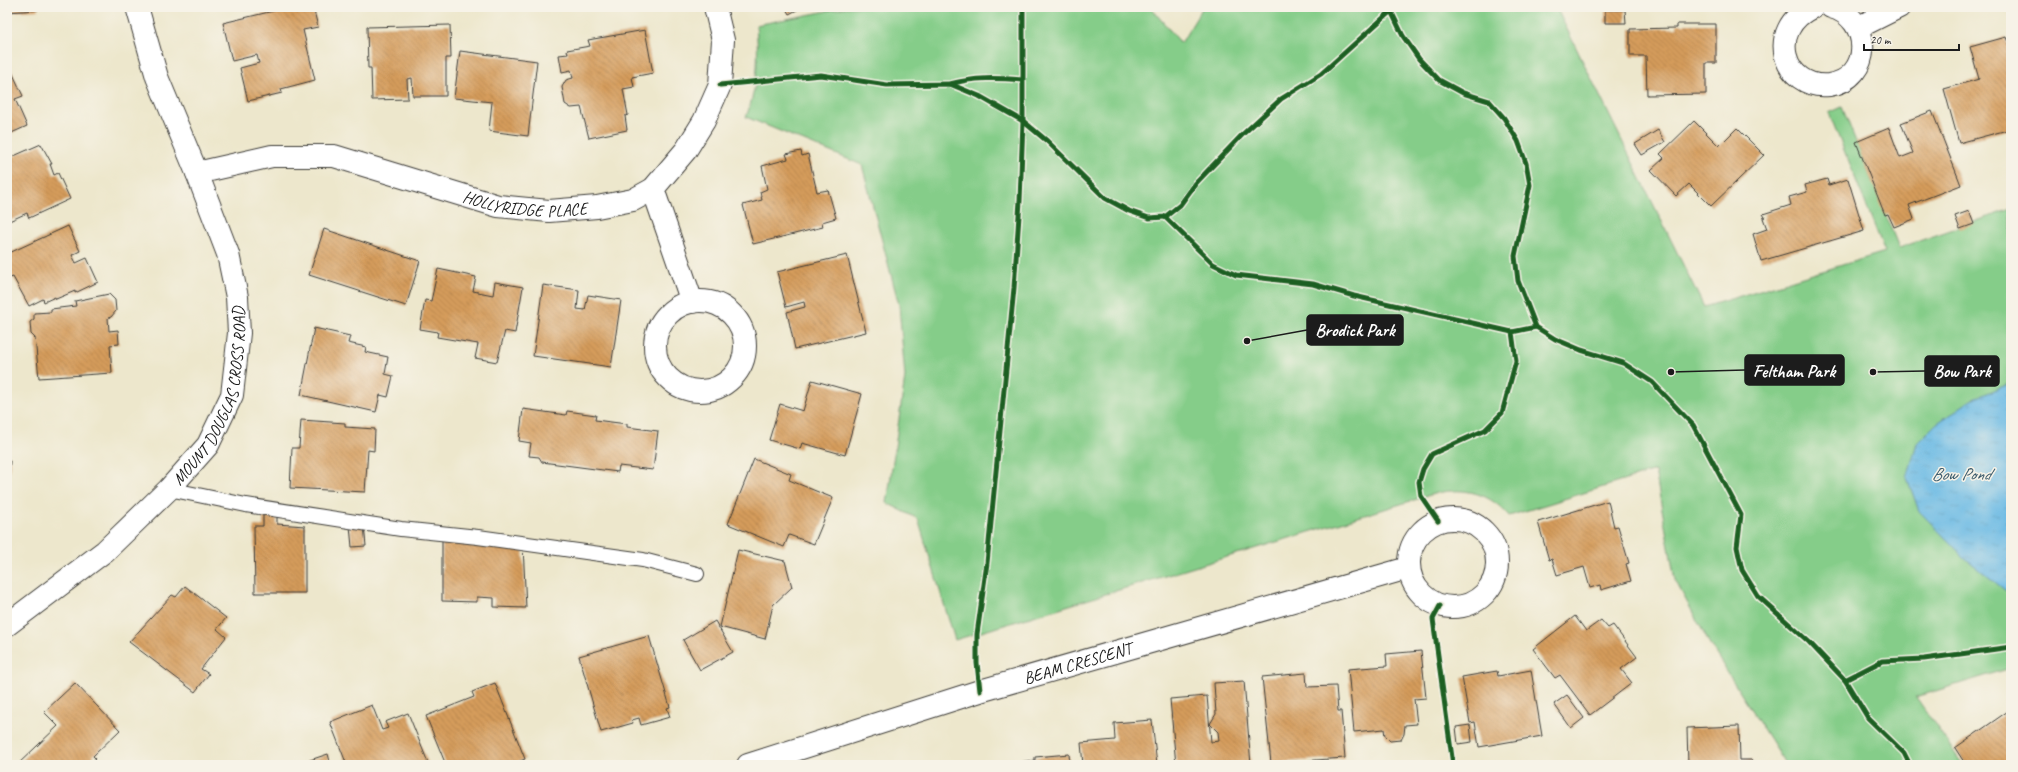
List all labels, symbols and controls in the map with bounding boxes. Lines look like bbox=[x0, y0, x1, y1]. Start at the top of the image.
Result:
scale bar bbox=[1864, 26, 1959, 52]
text: 20 m bbox=[1870, 32, 1892, 48]
street label: HOLLYRIDGE PLACE bbox=[460, 185, 591, 222]
street label: MOUNT DOUGLAS CROSS ROAD bbox=[167, 304, 250, 489]
callout: Brodick Park bbox=[1307, 315, 1403, 345]
text: Brodick Park bbox=[1315, 319, 1397, 341]
callout: Feltham Park bbox=[1745, 355, 1844, 385]
callout: Bow Park bbox=[1925, 356, 1999, 386]
text: Feltham Park bbox=[1753, 360, 1837, 382]
text: Bow Park bbox=[1933, 360, 1993, 382]
water label: Bow Pond bbox=[1932, 463, 1996, 485]
street label: BEAM CRESCENT bbox=[1021, 636, 1138, 688]

